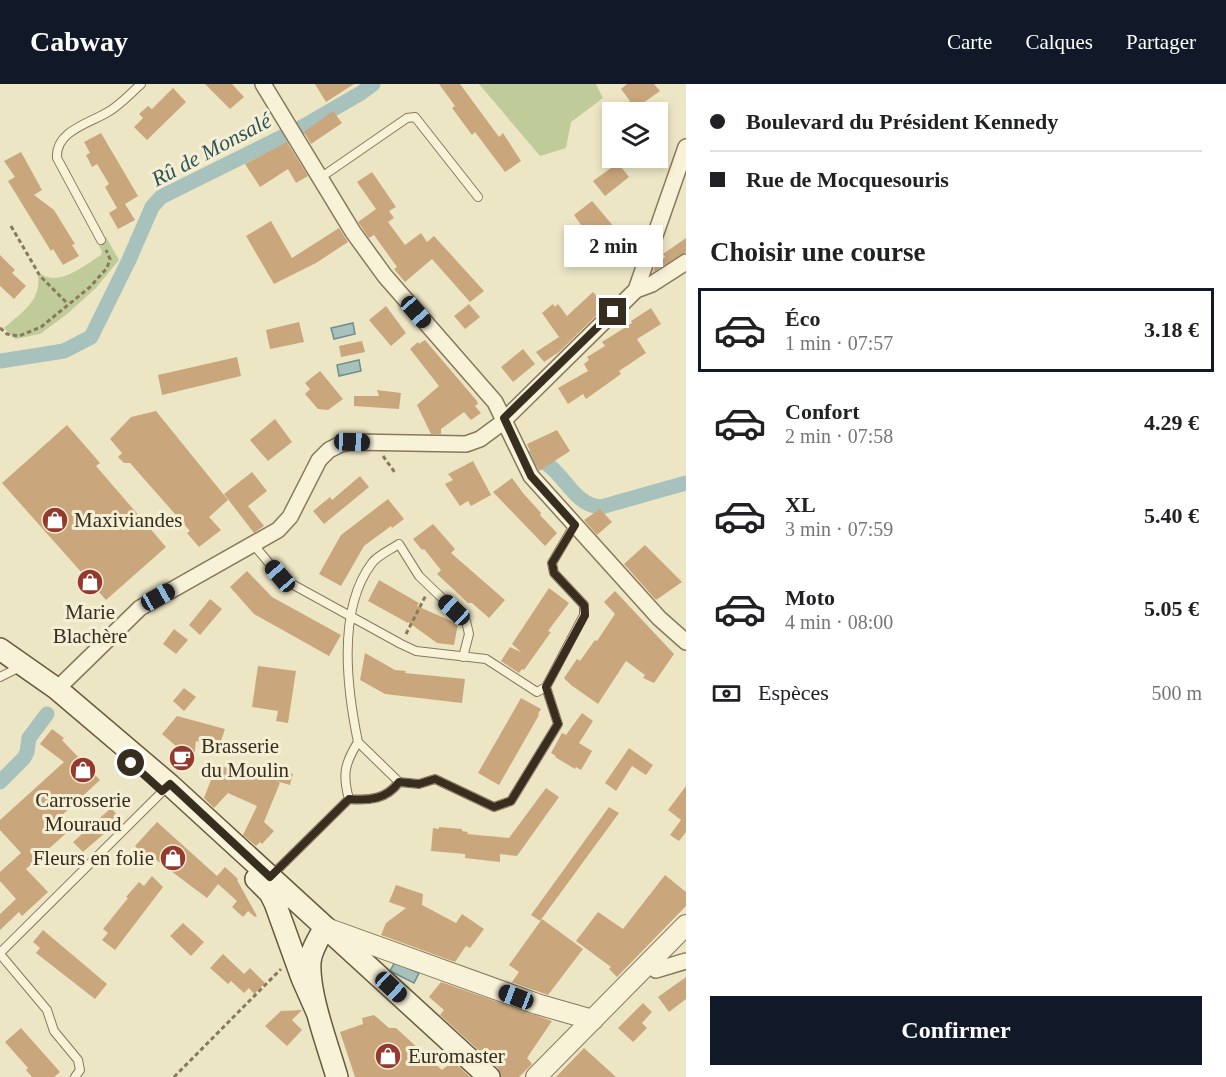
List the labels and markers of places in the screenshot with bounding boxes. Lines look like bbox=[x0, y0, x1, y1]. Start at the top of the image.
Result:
shop icon: Maxiviandes bbox=[40, 505, 70, 535]
place label: Maxiviandes bbox=[74, 508, 182, 532]
shop icon: Marie Blachère bbox=[75, 567, 105, 597]
place label: Marie Blachère bbox=[53, 600, 127, 648]
place label: Brasserie du Moulin bbox=[201, 734, 290, 782]
cafe icon: Brasserie du Moulin bbox=[167, 743, 197, 773]
shop icon: Carrosserie Mouraud bbox=[68, 755, 98, 785]
place label: Carrosserie Mouraud bbox=[35, 788, 131, 836]
shop icon: Fleurs en folie bbox=[158, 843, 188, 873]
place label: Fleurs en folie bbox=[33, 846, 154, 870]
shop icon: Euromaster bbox=[373, 1041, 403, 1071]
place label: Euromaster bbox=[408, 1044, 505, 1068]

